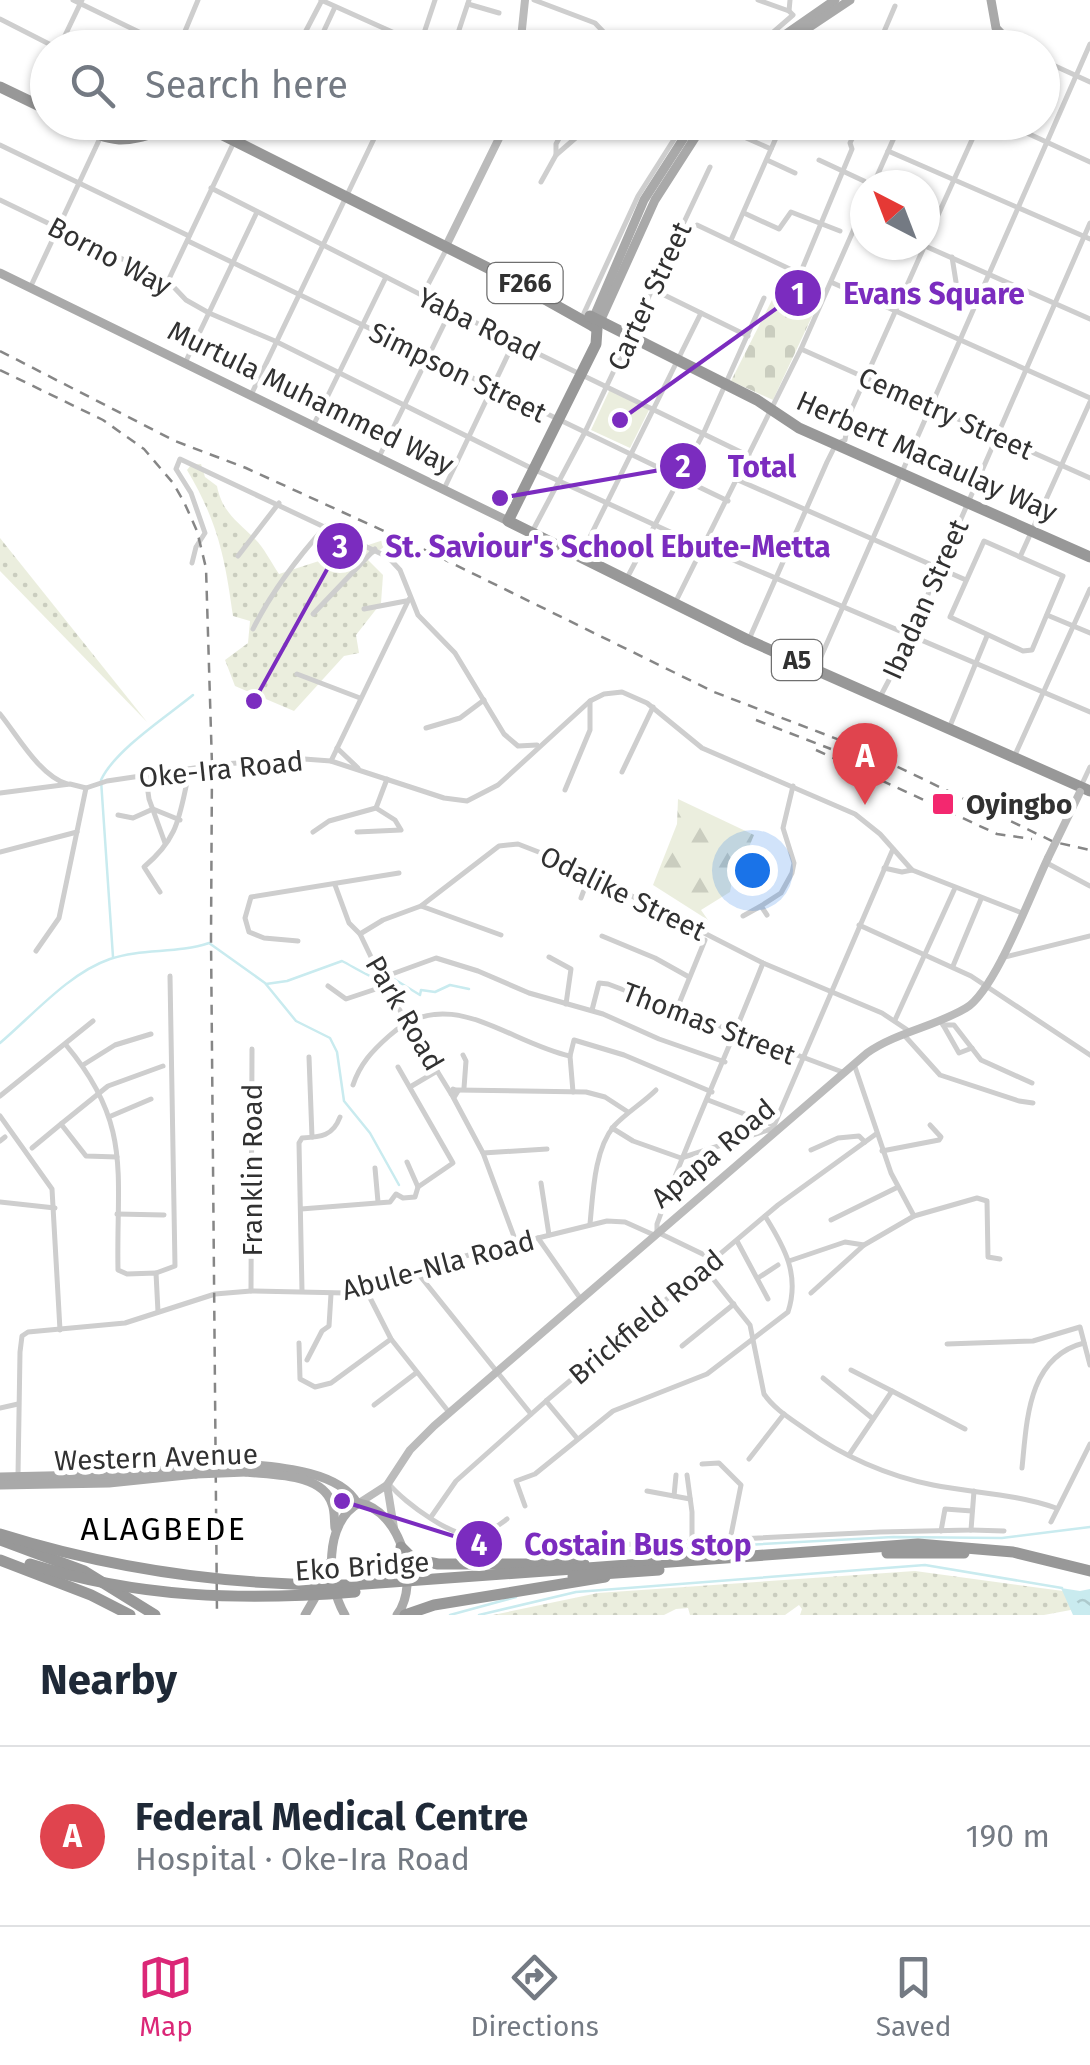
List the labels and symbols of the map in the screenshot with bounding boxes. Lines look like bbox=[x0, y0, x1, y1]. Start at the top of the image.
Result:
north arrow bbox=[850, 170, 940, 260]
street label: Borno Way bbox=[42, 210, 177, 303]
street label: Carter Street bbox=[601, 216, 699, 376]
road number: F266 bbox=[488, 263, 562, 303]
callout: Evans Square bbox=[773, 263, 1045, 323]
text: 1 bbox=[791, 276, 805, 312]
text: Evans Square bbox=[843, 276, 1025, 312]
street label: Yaba Road bbox=[412, 281, 545, 368]
street label: Murtula Muhammed Way bbox=[162, 314, 459, 481]
street label: Simpson Street bbox=[364, 315, 553, 430]
street label: Cemetry Street bbox=[853, 360, 1039, 467]
street label: Herbert Macaulay Way bbox=[791, 384, 1062, 529]
callout: Total bbox=[658, 436, 817, 496]
text: 2 bbox=[675, 449, 691, 485]
text: Total bbox=[728, 449, 796, 485]
street label: Ibadan Street bbox=[875, 513, 976, 684]
callout: St. Saviour's School Ebute-Metta bbox=[315, 516, 851, 576]
text: 3 bbox=[331, 529, 348, 565]
text: St. Saviour's School Ebute-Metta bbox=[385, 529, 831, 565]
road number: A5 bbox=[772, 640, 822, 680]
pin: A bbox=[832, 722, 898, 805]
street label: Oke-Ira Road bbox=[137, 744, 305, 795]
place label: Oyingbo bbox=[966, 788, 1072, 821]
marker: Oyingbo bbox=[930, 791, 956, 817]
street label: Odalike Street bbox=[535, 839, 712, 948]
your location bbox=[727, 845, 778, 896]
street label: Park Road bbox=[359, 950, 451, 1077]
street label: Thomas Street bbox=[618, 975, 801, 1072]
street label: Franklin Road bbox=[236, 1083, 269, 1257]
street label: Apapa Road bbox=[645, 1092, 782, 1215]
street label: Abule-Nla Road bbox=[338, 1224, 538, 1307]
street label: Brickfield Road bbox=[562, 1243, 730, 1392]
street label: Western Avenue bbox=[54, 1437, 258, 1478]
district label: ALAGBEDE bbox=[81, 1510, 247, 1548]
callout: Costain Bus stop bbox=[454, 1514, 772, 1574]
text: 4 bbox=[471, 1527, 488, 1563]
text: Costain Bus stop bbox=[524, 1527, 752, 1563]
street label: Eko Bridge bbox=[294, 1545, 430, 1588]

